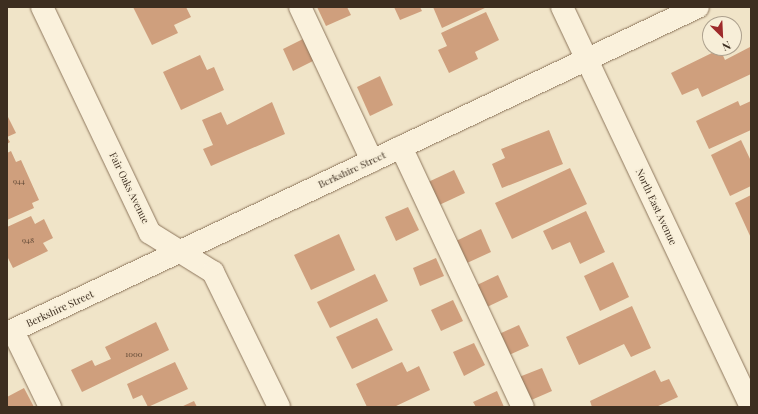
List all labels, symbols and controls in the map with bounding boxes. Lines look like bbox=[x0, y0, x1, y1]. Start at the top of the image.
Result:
north arrow bbox=[702, 16, 742, 56]
text: N bbox=[720, 38, 733, 55]
street label: Berkshire Street bbox=[316, 149, 388, 191]
street label: Fair Oaks Avenue bbox=[106, 150, 152, 226]
street label: North East Avenue bbox=[633, 167, 679, 247]
house number: 944 bbox=[13, 176, 25, 186]
house number: 948 bbox=[22, 235, 34, 245]
street label: Berkshire Street bbox=[24, 288, 96, 330]
house number: 1000 bbox=[125, 349, 143, 359]

